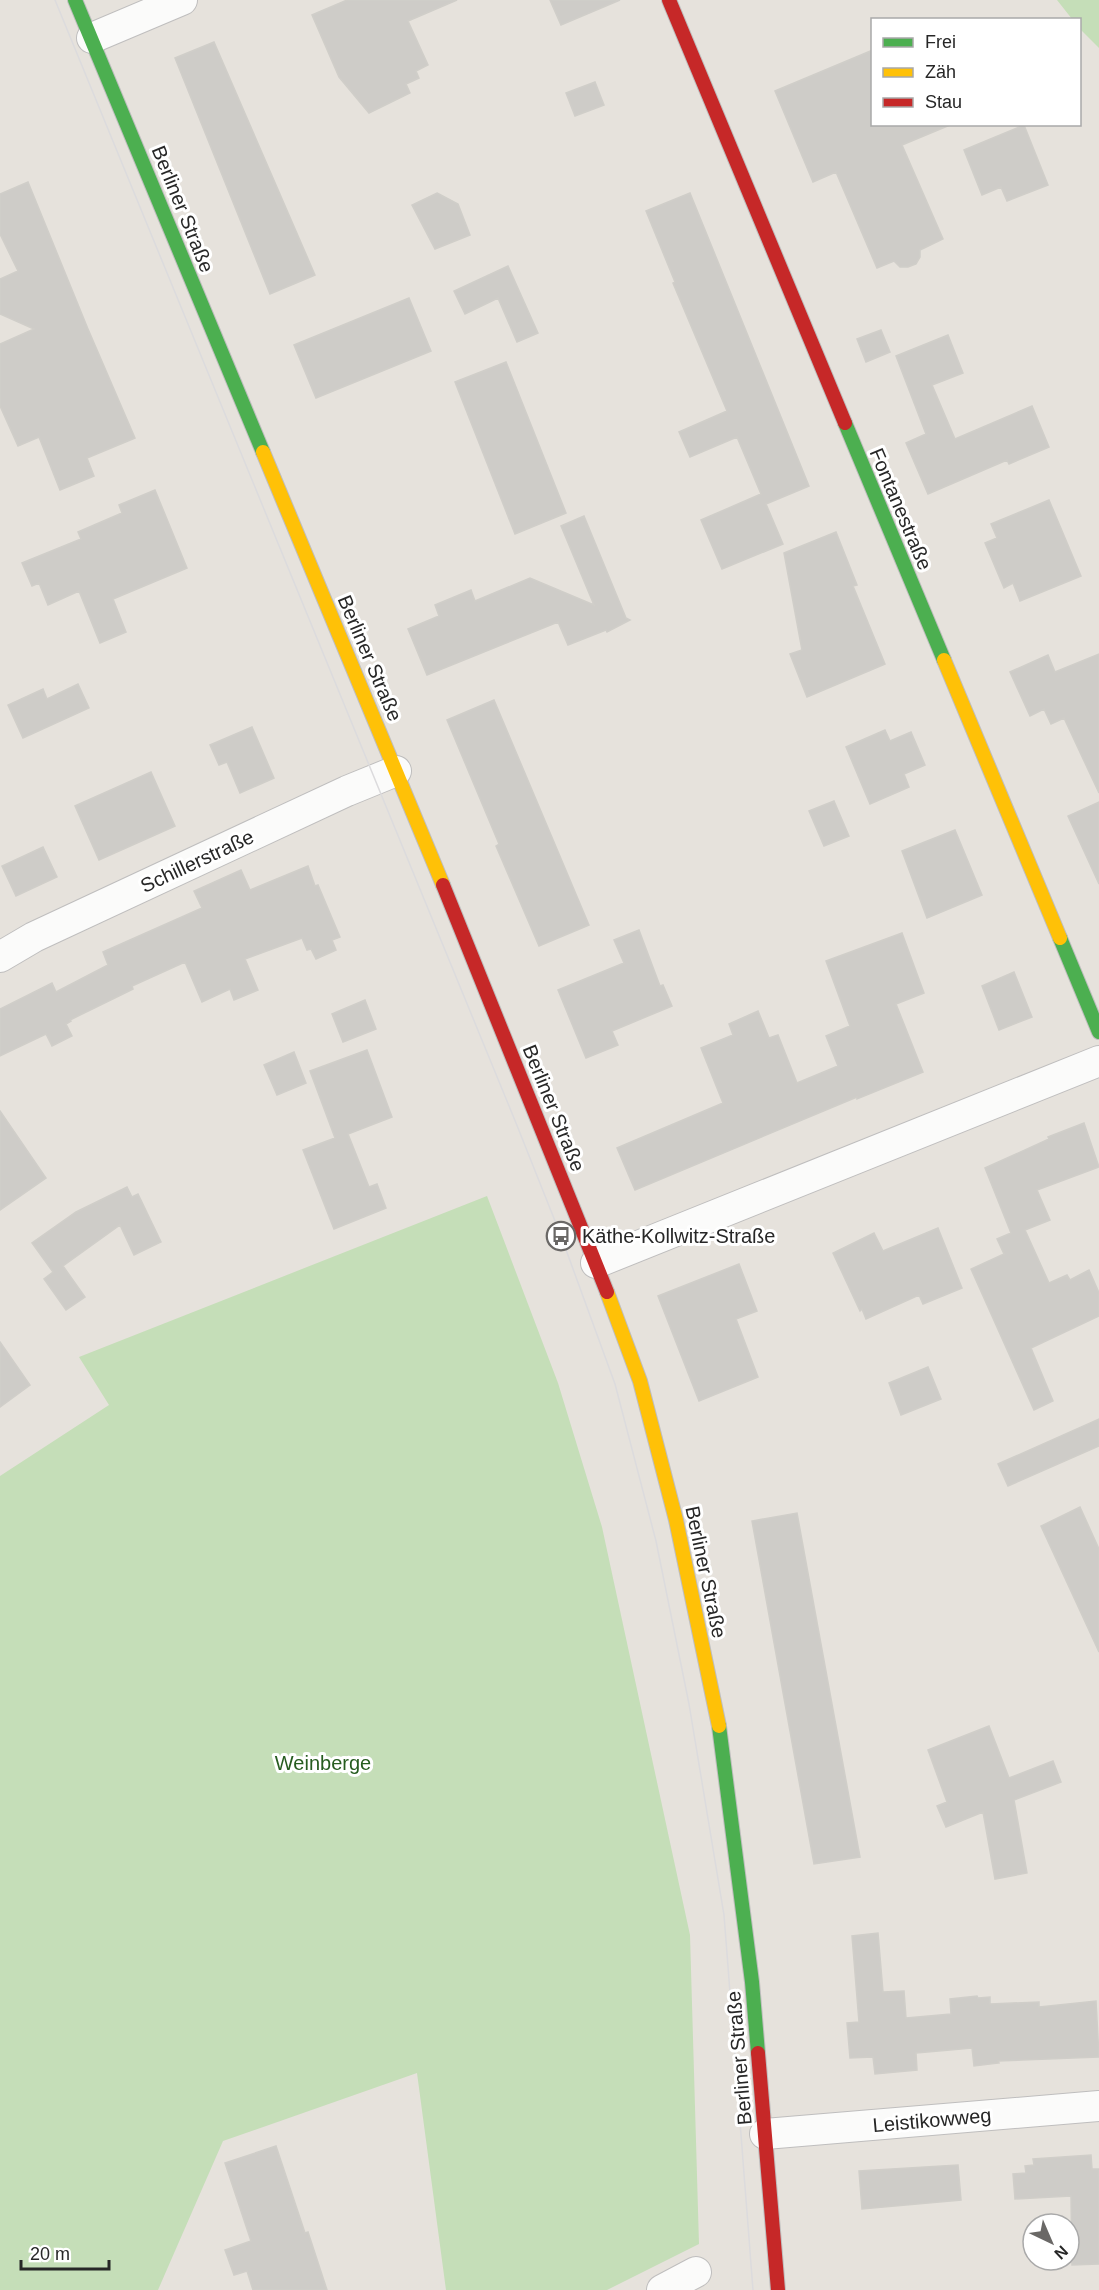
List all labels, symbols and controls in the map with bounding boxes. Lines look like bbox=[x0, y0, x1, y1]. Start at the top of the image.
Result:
legend bbox=[871, 18, 1081, 126]
text: Frei bbox=[925, 32, 956, 52]
text: Zäh bbox=[925, 62, 956, 82]
text: Stau bbox=[925, 92, 962, 112]
street label: Berliner Straße bbox=[148, 143, 218, 275]
street label: Fontanestraße bbox=[865, 445, 937, 573]
street label: Berliner Straße bbox=[334, 592, 406, 724]
street label: Schillerstraße bbox=[137, 825, 257, 897]
street label: Berliner Straße bbox=[519, 1042, 589, 1174]
bus stop icon: Käthe-Kollwitz-Straße bbox=[545, 1220, 577, 1252]
place label: Käthe-Kollwitz-Straße bbox=[582, 1225, 775, 1247]
street label: Berliner Straße bbox=[681, 1504, 731, 1640]
park label: Weinberge bbox=[275, 1752, 371, 1774]
street label: Berliner Straße bbox=[722, 1990, 756, 2126]
street label: Leistikowweg bbox=[872, 2104, 992, 2136]
north arrow bbox=[1021, 2212, 1081, 2272]
scale bar bbox=[21, 2233, 110, 2271]
text: N bbox=[1051, 2242, 1071, 2263]
text: 20 m bbox=[30, 2244, 70, 2264]

